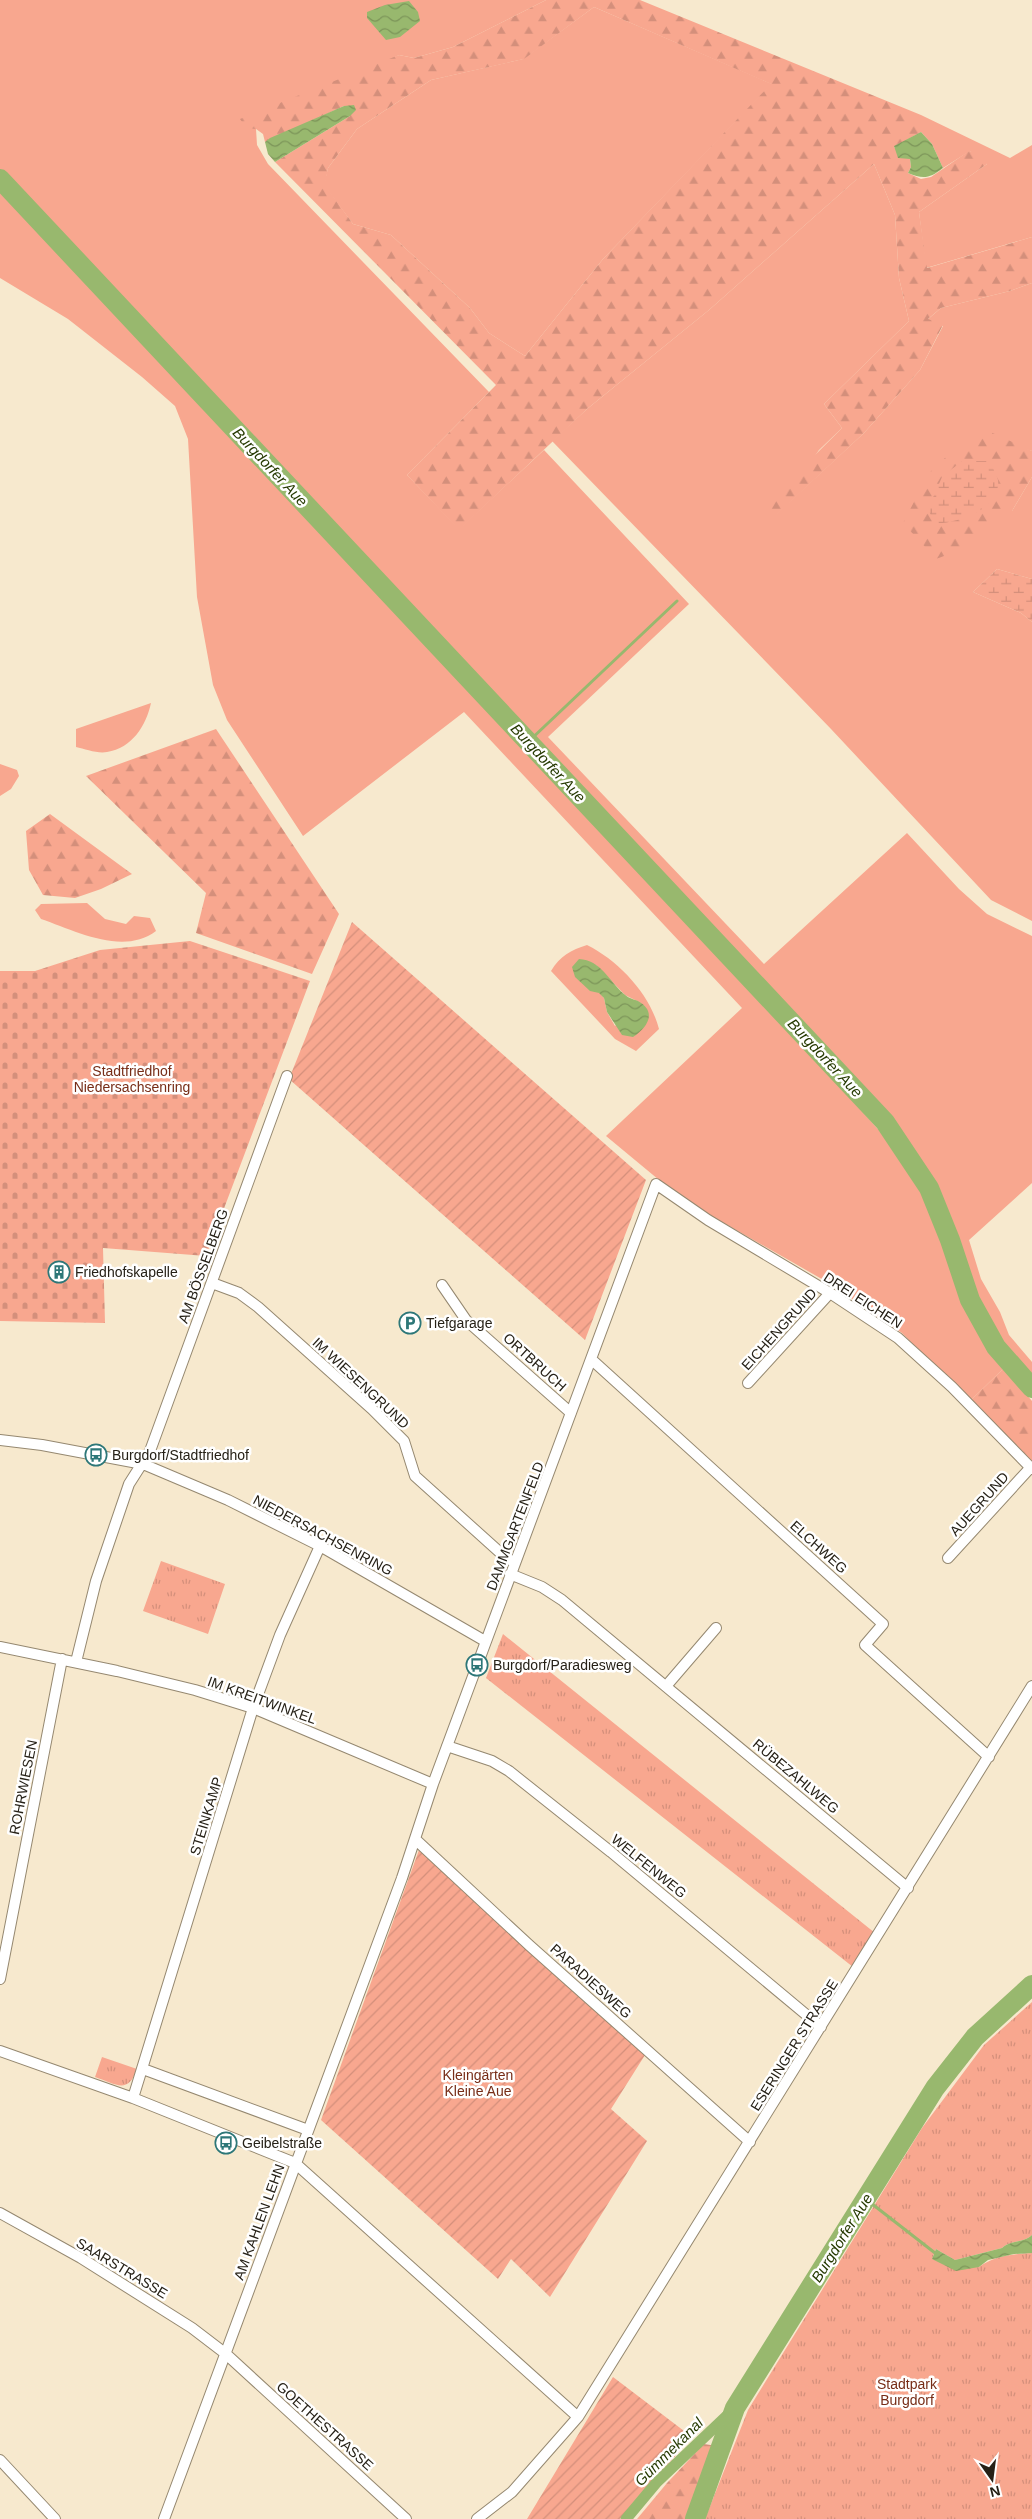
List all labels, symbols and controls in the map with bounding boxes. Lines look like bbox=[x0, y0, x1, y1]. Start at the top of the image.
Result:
water label: Burgdorfer Aue bbox=[230, 424, 311, 509]
water label: Burgdorfer Aue bbox=[508, 720, 589, 805]
water label: Burgdorfer Aue bbox=[785, 1015, 866, 1100]
park label: Stadtfriedhof Niedersachsenring bbox=[74, 1063, 190, 1095]
street label: AM BÖSSELBERG bbox=[174, 1206, 231, 1325]
building icon: Friedhofskapelle bbox=[47, 1260, 71, 1284]
place label: Friedhofskapelle bbox=[75, 1264, 178, 1280]
street label: DREI EICHEN bbox=[821, 1269, 905, 1331]
street label: EICHENGRUND bbox=[738, 1285, 820, 1373]
parking icon: Tiefgarage bbox=[398, 1311, 422, 1335]
place label: Tiefgarage bbox=[426, 1315, 493, 1331]
street label: ORTBRUCH bbox=[500, 1330, 570, 1394]
street label: IM WIESENGRUND bbox=[309, 1334, 413, 1432]
bus stop icon: Burgdorf/Stadtfriedhof bbox=[84, 1443, 108, 1467]
place label: Burgdorf/Stadtfriedhof bbox=[112, 1447, 249, 1463]
street label: DAMMGARTENFELD bbox=[483, 1459, 547, 1593]
street label: AUEGRUND bbox=[946, 1469, 1012, 1539]
street label: NIEDERSACHSENRING bbox=[251, 1491, 395, 1579]
street label: ELCHWEG bbox=[787, 1517, 851, 1577]
bus stop icon: Burgdorf/Paradiesweg bbox=[465, 1653, 489, 1677]
place label: Burgdorf/Paradiesweg bbox=[493, 1657, 632, 1673]
street label: IM KREITWINKEL bbox=[206, 1673, 319, 1727]
street label: RÜBEZAHLWEG bbox=[750, 1735, 843, 1817]
street label: ROHRWIESEN bbox=[6, 1738, 40, 1836]
street label: STEINKAMP bbox=[187, 1775, 225, 1857]
street label: WELFENWEG bbox=[608, 1831, 690, 1901]
street label: PARADIESWEG bbox=[547, 1941, 635, 2021]
street label: ESERINGER STRASSE bbox=[747, 1976, 841, 2114]
park label: Kleingärten Kleine Aue bbox=[443, 2067, 513, 2099]
bus stop icon: Geibelstraße bbox=[214, 2131, 238, 2155]
place label: Geibelstraße bbox=[242, 2135, 322, 2151]
street label: AM KAHLEN LEHN bbox=[231, 2162, 287, 2282]
water label: Burgdorfer Aue bbox=[808, 2190, 876, 2285]
street label: SAARSTRASSE bbox=[74, 2234, 170, 2302]
park label: Stadtpark Burgdorf bbox=[877, 2376, 938, 2408]
street label: GOETHESTRASSE bbox=[273, 2378, 377, 2474]
water label: Gümmekanal bbox=[631, 2414, 707, 2489]
north arrow bbox=[967, 2454, 1017, 2504]
text: N bbox=[988, 2483, 1002, 2501]

